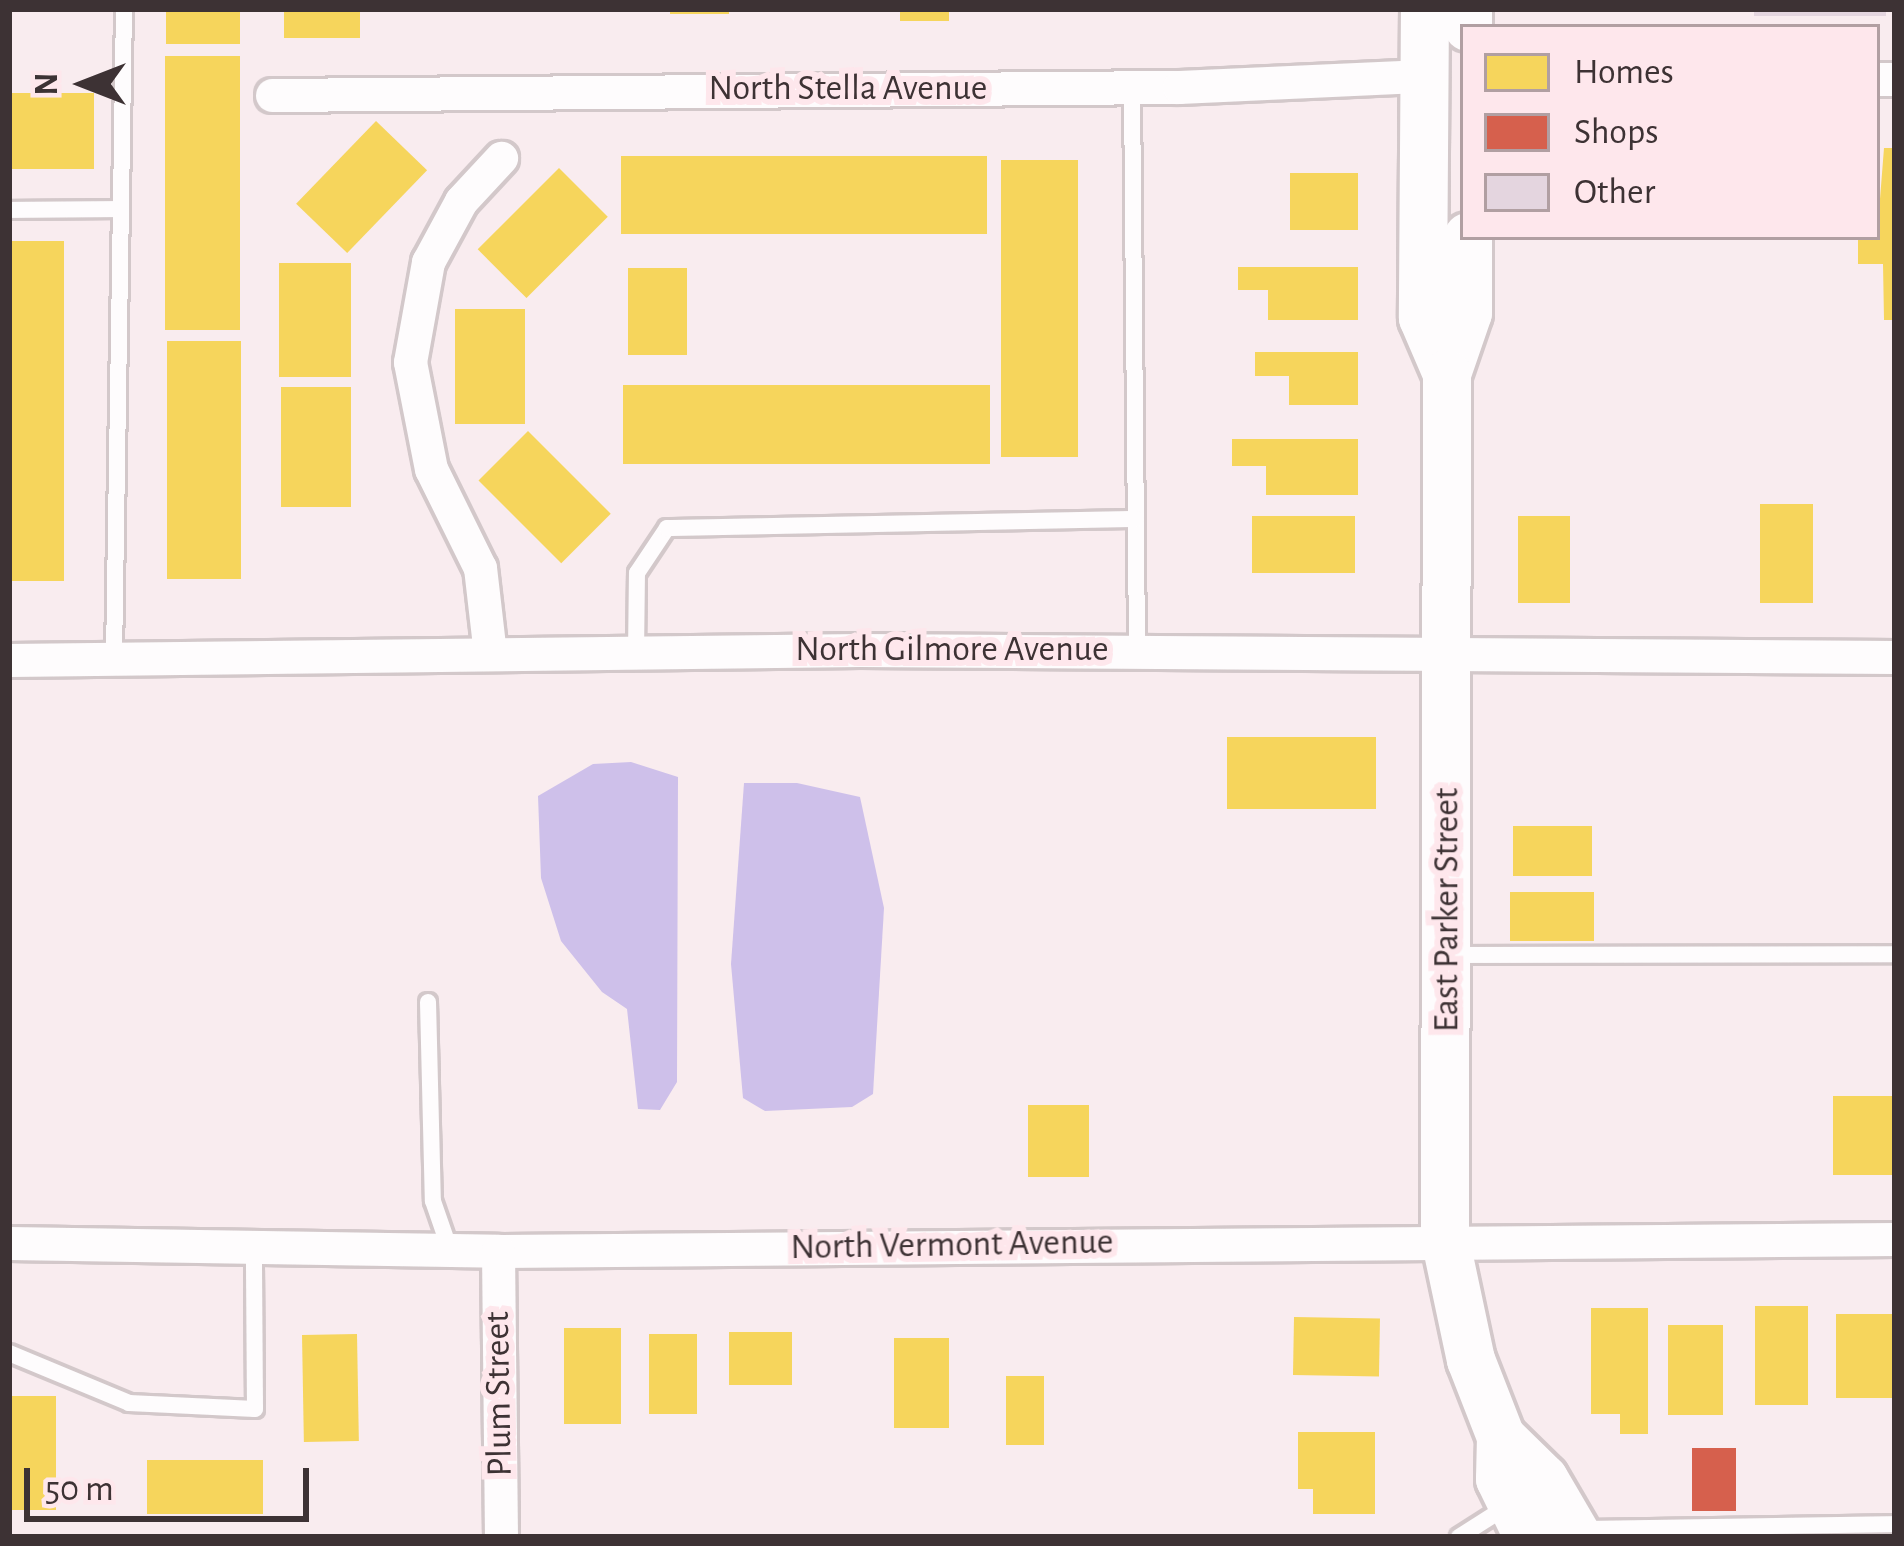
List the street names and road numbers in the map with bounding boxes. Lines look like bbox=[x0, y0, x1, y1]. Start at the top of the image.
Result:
street label: North Stella Avenue bbox=[709, 67, 987, 111]
street label: North Gilmore Avenue bbox=[795, 628, 1109, 672]
street label: East Parker Street bbox=[1425, 788, 1469, 1032]
street label: North Vermont Avenue bbox=[790, 1221, 1114, 1269]
street label: Plum Street bbox=[476, 1311, 522, 1477]

